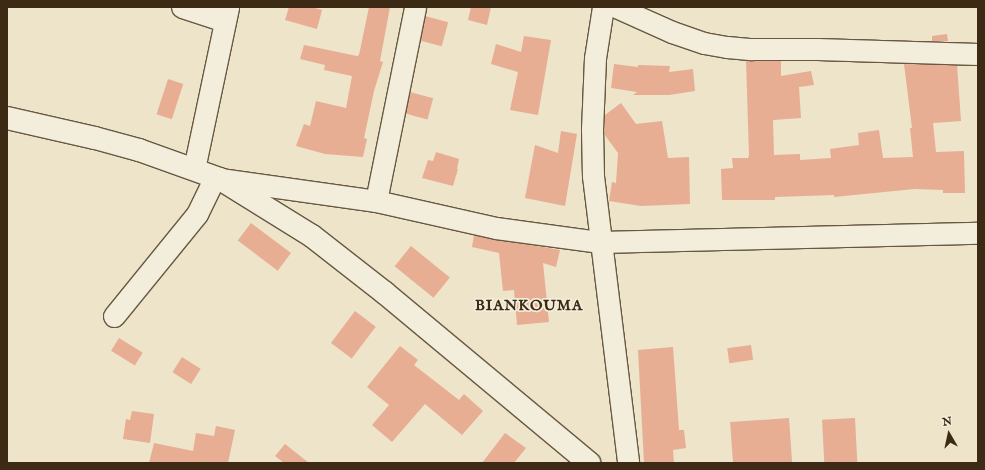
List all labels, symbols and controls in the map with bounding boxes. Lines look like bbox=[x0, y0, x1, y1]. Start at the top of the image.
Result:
district label: BIANKOUMA bbox=[475, 297, 583, 315]
north arrow bbox=[929, 414, 969, 454]
text: N bbox=[941, 414, 953, 430]

